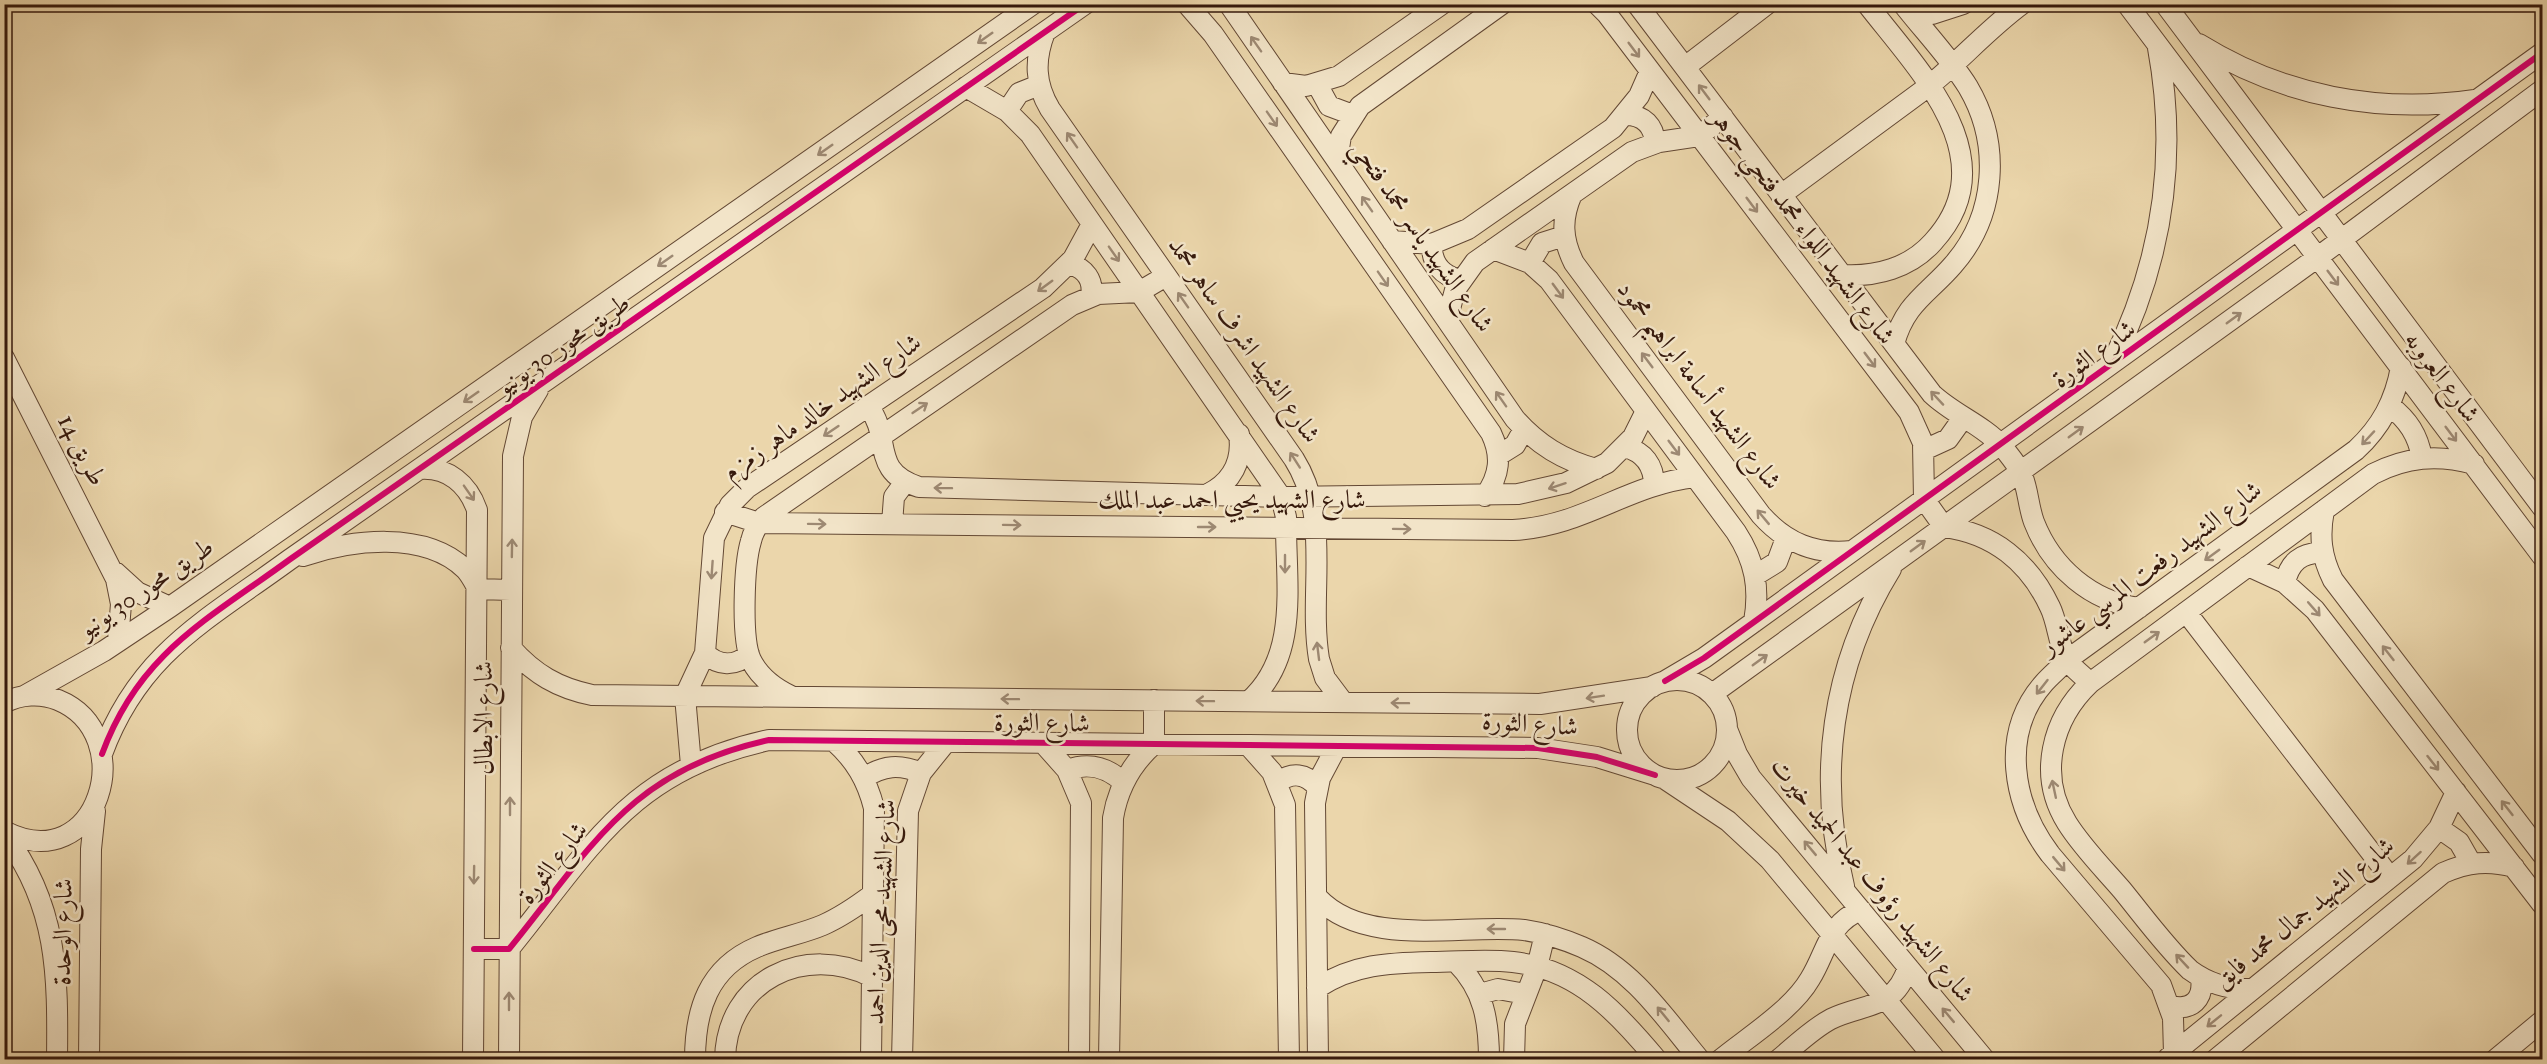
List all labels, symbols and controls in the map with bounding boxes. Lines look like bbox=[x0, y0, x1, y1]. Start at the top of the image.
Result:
one-way arrow bbox=[977, 32, 993, 44]
one-way arrow bbox=[1250, 36, 1262, 52]
one-way arrow bbox=[1628, 41, 1640, 57]
one-way arrow bbox=[1698, 85, 1710, 101]
street label: شارع الشهيد اللواء محمد فتحي جوهر bbox=[1696, 100, 1902, 356]
one-way arrow bbox=[1266, 110, 1278, 127]
one-way arrow bbox=[1066, 133, 1078, 149]
street label: شارع الشهيد ياسر محمد فتحي bbox=[1337, 133, 1501, 343]
one-way arrow bbox=[817, 144, 833, 156]
one-way arrow bbox=[1361, 196, 1373, 213]
one-way arrow bbox=[1745, 197, 1758, 213]
street label: شارع الشهيد اشرف ساهر محمد bbox=[1157, 231, 1327, 452]
one-way arrow bbox=[1108, 246, 1120, 262]
one-way arrow bbox=[657, 255, 674, 267]
one-way arrow bbox=[2327, 269, 2340, 285]
one-way arrow bbox=[1377, 270, 1389, 286]
street label: شارع الشهيد أسامة ابراهيم محمود bbox=[1603, 273, 1790, 501]
one-way arrow bbox=[1037, 280, 1053, 292]
one-way arrow bbox=[1552, 283, 1564, 299]
street label: طريق محور 30 يونيو bbox=[487, 287, 636, 405]
one-way arrow bbox=[1177, 293, 1189, 309]
one-way arrow bbox=[2226, 312, 2242, 324]
street label: شارع الثورة bbox=[2046, 313, 2145, 399]
street label: شارع العروبه bbox=[2393, 325, 2487, 432]
street label: شارع الشهيد خالد ماهر زمزم bbox=[716, 326, 931, 493]
one-way arrow bbox=[1864, 352, 1876, 368]
one-way arrow bbox=[1641, 353, 1653, 369]
one-way arrow bbox=[1930, 390, 1944, 405]
one-way arrow bbox=[463, 391, 479, 403]
one-way arrow bbox=[1495, 392, 1507, 408]
one-way arrow bbox=[911, 402, 928, 414]
street label: طريق 14 bbox=[50, 409, 114, 491]
one-way arrow bbox=[824, 425, 840, 437]
one-way arrow bbox=[2444, 425, 2457, 441]
one-way arrow bbox=[2068, 426, 2084, 438]
one-way arrow bbox=[2361, 430, 2375, 445]
one-way arrow bbox=[1667, 440, 1680, 456]
one-way arrow bbox=[1288, 452, 1301, 469]
street label: شارع الشهيد رفعت المرسي عاشور bbox=[2031, 474, 2273, 669]
one-way arrow bbox=[1548, 481, 1567, 492]
one-way arrow bbox=[934, 483, 954, 494]
street label: شارع الشهيد يحيي احمد عبد الملك bbox=[1098, 484, 1366, 523]
one-way arrow bbox=[463, 485, 475, 501]
one-way arrow bbox=[1757, 509, 1770, 525]
one-way arrow bbox=[807, 518, 827, 529]
one-way arrow bbox=[1002, 519, 1022, 531]
one-way arrow bbox=[1197, 521, 1217, 533]
one-way arrow bbox=[1392, 523, 1412, 535]
street label: طريق محور 30 يونيو bbox=[70, 531, 220, 647]
one-way arrow bbox=[506, 539, 518, 559]
one-way arrow bbox=[1909, 540, 1925, 552]
one-way arrow bbox=[2205, 549, 2221, 561]
one-way arrow bbox=[1279, 554, 1291, 574]
one-way arrow bbox=[706, 560, 717, 580]
one-way arrow bbox=[2307, 601, 2320, 617]
one-way arrow bbox=[2143, 631, 2159, 644]
one-way arrow bbox=[1312, 641, 1323, 661]
one-way arrow bbox=[2382, 645, 2395, 661]
one-way arrow bbox=[1751, 654, 1767, 666]
street label: شارع الابطال bbox=[468, 661, 505, 775]
one-way arrow bbox=[2036, 679, 2049, 695]
one-way arrow bbox=[1585, 692, 1605, 703]
one-way arrow bbox=[1000, 693, 1020, 705]
one-way arrow bbox=[1195, 695, 1215, 707]
one-way arrow bbox=[1390, 697, 1410, 709]
street label: شارع الثورة bbox=[1481, 705, 1579, 748]
street label: شارع الثورة bbox=[994, 706, 1090, 745]
street label: شارع الشهيد رؤوف عبد الحميد خيرت bbox=[1759, 751, 1981, 1012]
one-way arrow bbox=[2427, 755, 2440, 771]
one-way arrow bbox=[2048, 780, 2059, 799]
one-way arrow bbox=[504, 797, 516, 817]
street label: شارع الشهيد محى الدين احمد bbox=[859, 798, 908, 1026]
one-way arrow bbox=[2500, 800, 2513, 816]
street label: شارع الثورة bbox=[511, 815, 599, 914]
street label: شارع الشهيد جمال محمد فايق bbox=[2207, 830, 2404, 1000]
one-way arrow bbox=[1803, 840, 1816, 856]
one-way arrow bbox=[2406, 851, 2421, 865]
one-way arrow bbox=[2052, 856, 2066, 871]
one-way arrow bbox=[469, 864, 480, 884]
street label: شارع الوحدة bbox=[46, 878, 85, 986]
one-way arrow bbox=[1486, 923, 1506, 935]
one-way arrow bbox=[2175, 953, 2189, 968]
one-way arrow bbox=[503, 992, 515, 1012]
one-way arrow bbox=[1656, 1006, 1669, 1022]
one-way arrow bbox=[1941, 1007, 1954, 1023]
one-way arrow bbox=[2207, 1014, 2222, 1028]

